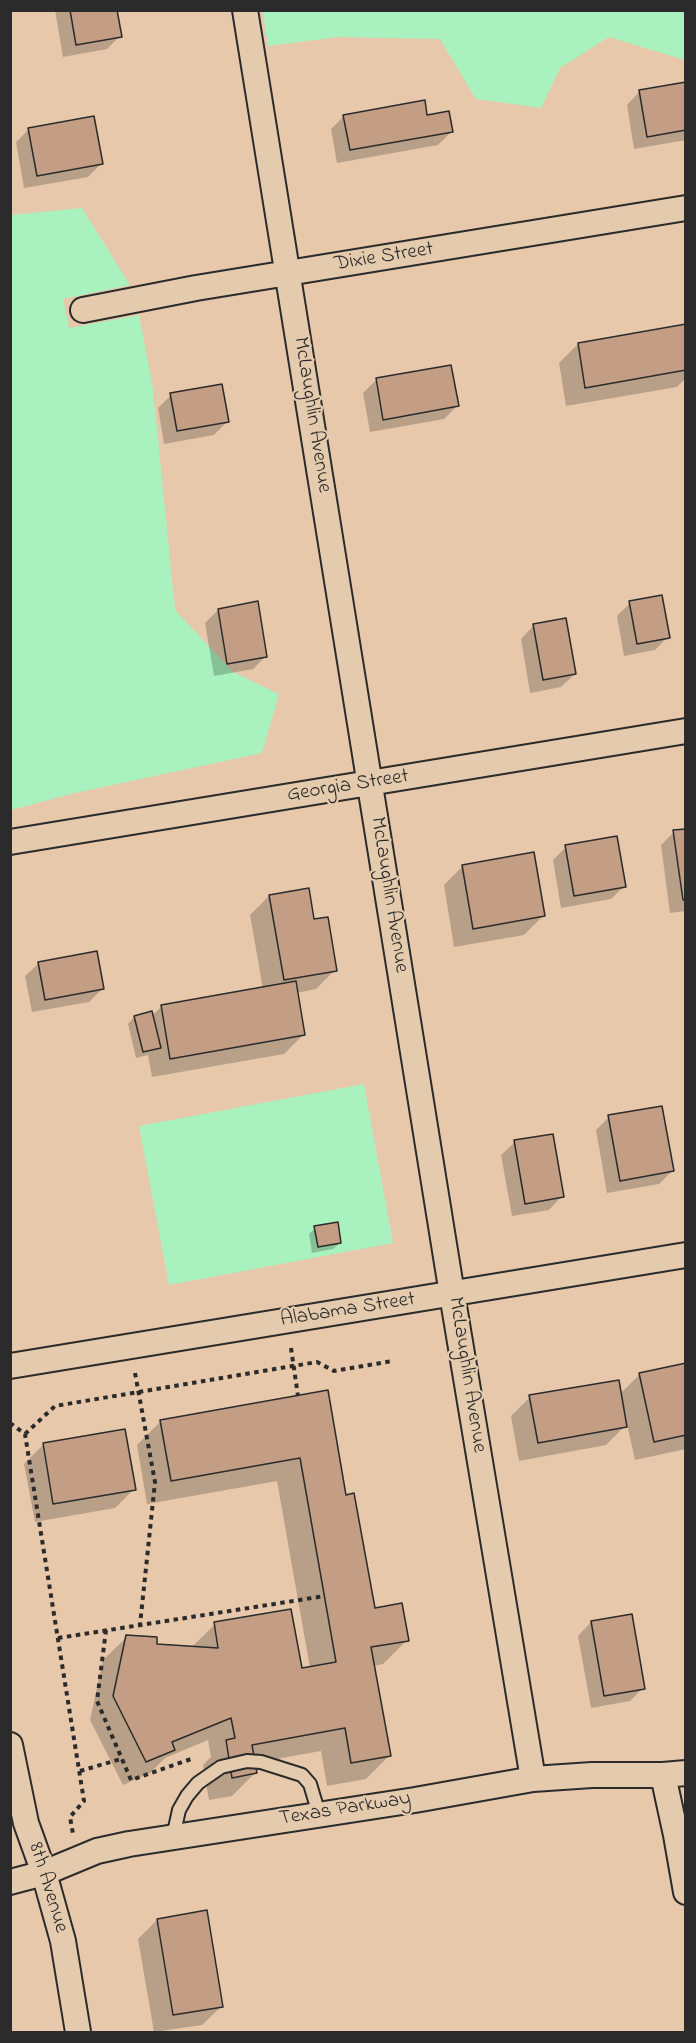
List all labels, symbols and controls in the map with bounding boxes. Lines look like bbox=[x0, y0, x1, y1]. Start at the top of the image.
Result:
street label: Dixie Street bbox=[333, 238, 435, 278]
street label: McLaughlin Avenue bbox=[286, 335, 336, 495]
street label: Georgia Street bbox=[285, 765, 411, 809]
street label: McLaughlin Avenue bbox=[363, 815, 413, 975]
street label: Alabama Street bbox=[279, 1288, 417, 1334]
street label: McLaughlin Avenue bbox=[441, 1295, 491, 1455]
street label: Texas Parkway bbox=[277, 1787, 413, 1833]
street label: 8th Avenue bbox=[21, 1840, 73, 1936]

